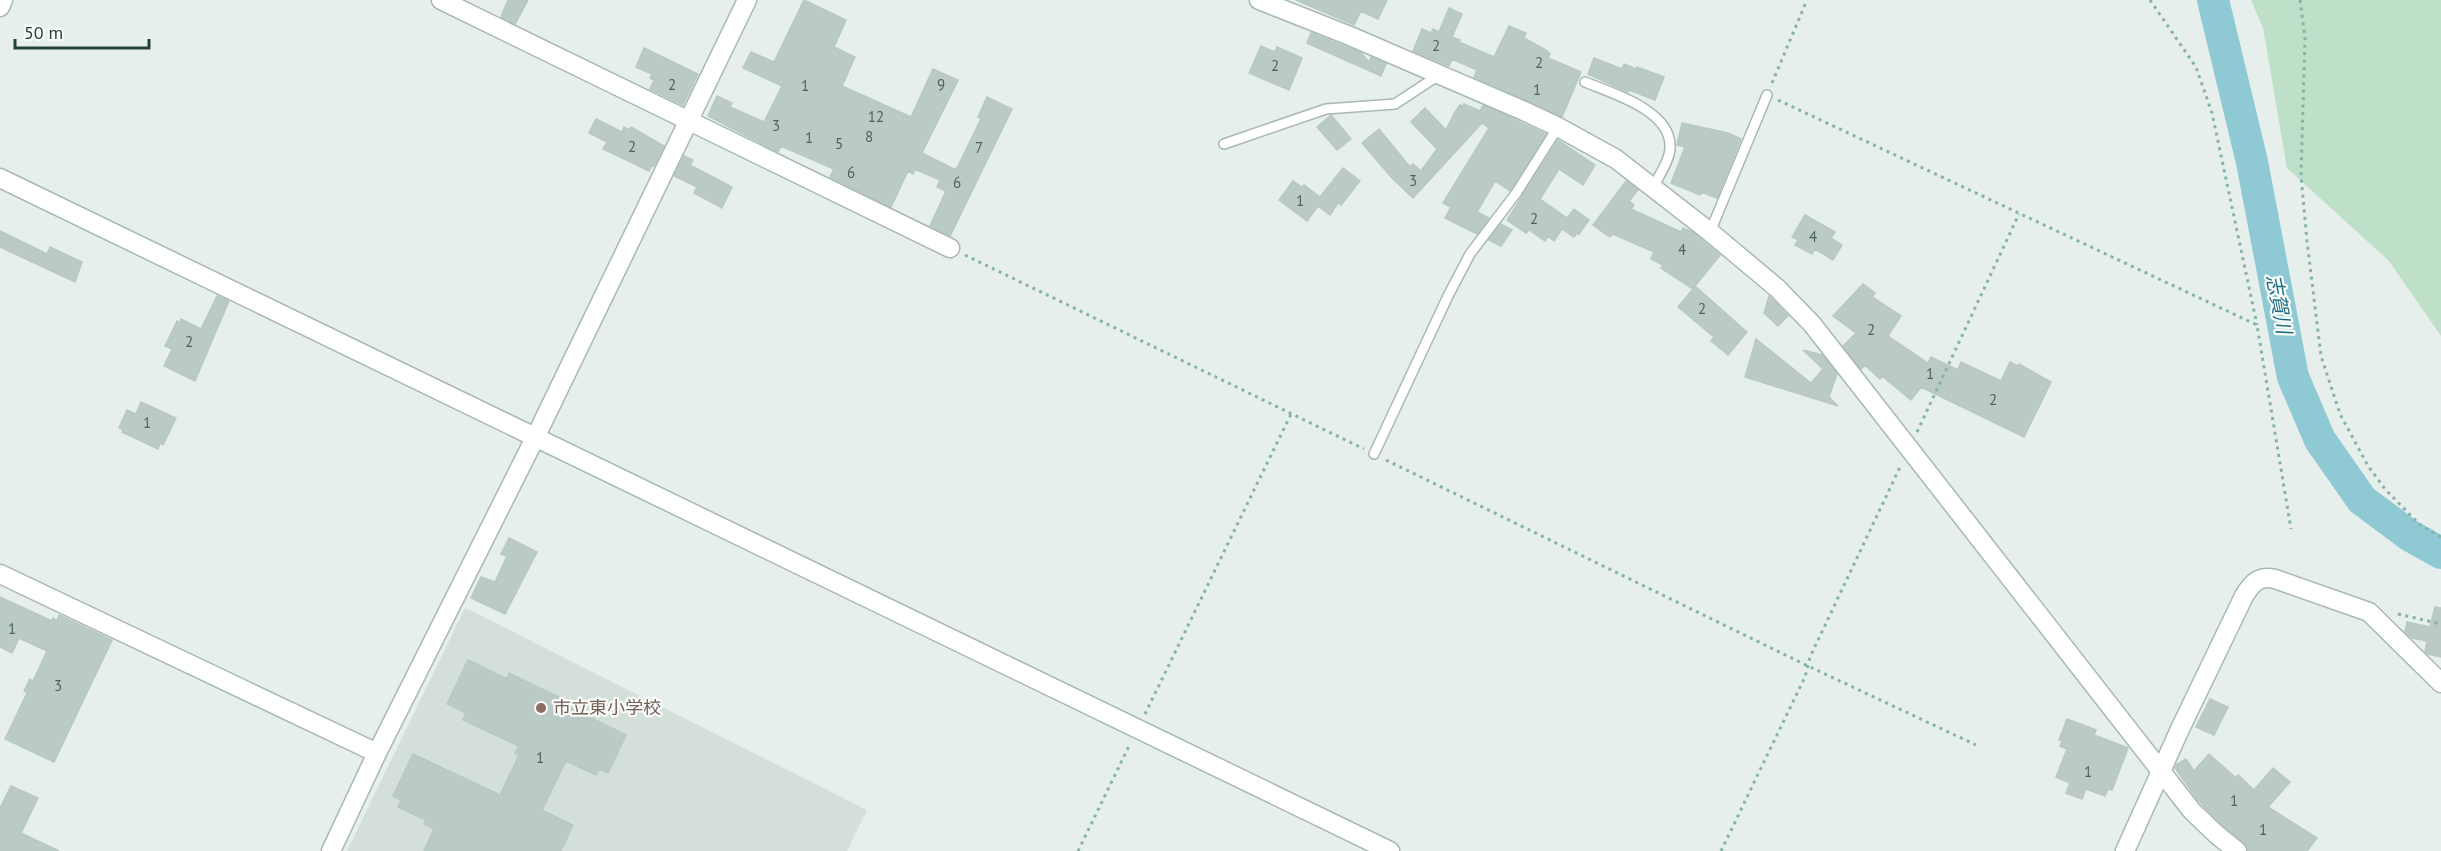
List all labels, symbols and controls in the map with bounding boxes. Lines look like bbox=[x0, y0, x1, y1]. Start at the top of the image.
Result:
scale bar bbox=[15, 12, 148, 50]
text: 50 m bbox=[24, 21, 63, 44]
house number: 2 bbox=[1432, 36, 1440, 55]
house number: 2 bbox=[1535, 53, 1543, 72]
house number: 2 bbox=[1271, 56, 1279, 75]
house number: 2 bbox=[668, 75, 676, 94]
house number: 9 bbox=[937, 75, 945, 94]
house number: 1 bbox=[801, 76, 809, 95]
house number: 1 bbox=[1533, 80, 1541, 99]
house number: 12 bbox=[868, 107, 884, 126]
house number: 3 bbox=[772, 116, 780, 135]
house number: 8 bbox=[865, 127, 873, 146]
house number: 1 bbox=[805, 128, 813, 147]
house number: 5 bbox=[835, 134, 843, 153]
house number: 2 bbox=[628, 137, 636, 156]
house number: 7 bbox=[975, 138, 983, 157]
house number: 6 bbox=[847, 163, 855, 182]
house number: 3 bbox=[1409, 171, 1417, 190]
house number: 6 bbox=[953, 173, 961, 192]
house number: 1 bbox=[1296, 191, 1304, 210]
house number: 2 bbox=[1530, 209, 1538, 228]
house number: 4 bbox=[1809, 227, 1817, 246]
house number: 4 bbox=[1678, 240, 1686, 259]
water label: 志賀川 bbox=[2261, 272, 2298, 338]
house number: 2 bbox=[1698, 299, 1706, 318]
house number: 2 bbox=[1867, 320, 1875, 339]
house number: 2 bbox=[185, 332, 193, 351]
house number: 1 bbox=[1926, 364, 1934, 383]
house number: 2 bbox=[1989, 390, 1997, 409]
house number: 1 bbox=[143, 413, 151, 432]
house number: 1 bbox=[8, 619, 16, 638]
house number: 3 bbox=[54, 676, 62, 695]
place label: 市立東小学校 bbox=[553, 696, 661, 719]
marker: 市立東小学校 bbox=[534, 701, 548, 715]
house number: 1 bbox=[536, 748, 544, 767]
house number: 1 bbox=[2084, 762, 2092, 781]
house number: 1 bbox=[2230, 791, 2238, 810]
house number: 1 bbox=[2259, 820, 2267, 839]

